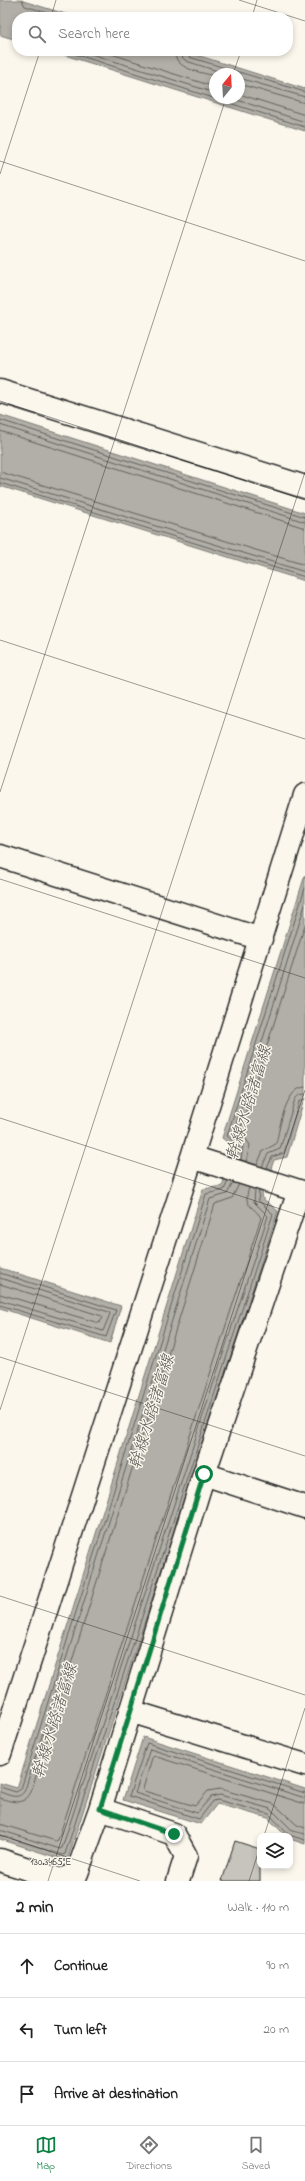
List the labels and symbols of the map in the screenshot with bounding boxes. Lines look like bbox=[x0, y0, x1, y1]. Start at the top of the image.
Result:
north arrow bbox=[209, 68, 245, 104]
water label: 幹線水路諸富線 bbox=[220, 1041, 279, 1164]
water label: 幹線水路諸富線 bbox=[123, 1350, 182, 1473]
route start bbox=[195, 1465, 213, 1483]
water label: 幹線水路諸富線 bbox=[26, 1659, 85, 1782]
route end bbox=[165, 1825, 183, 1843]
text: 130.3465°E bbox=[31, 1855, 71, 1870]

